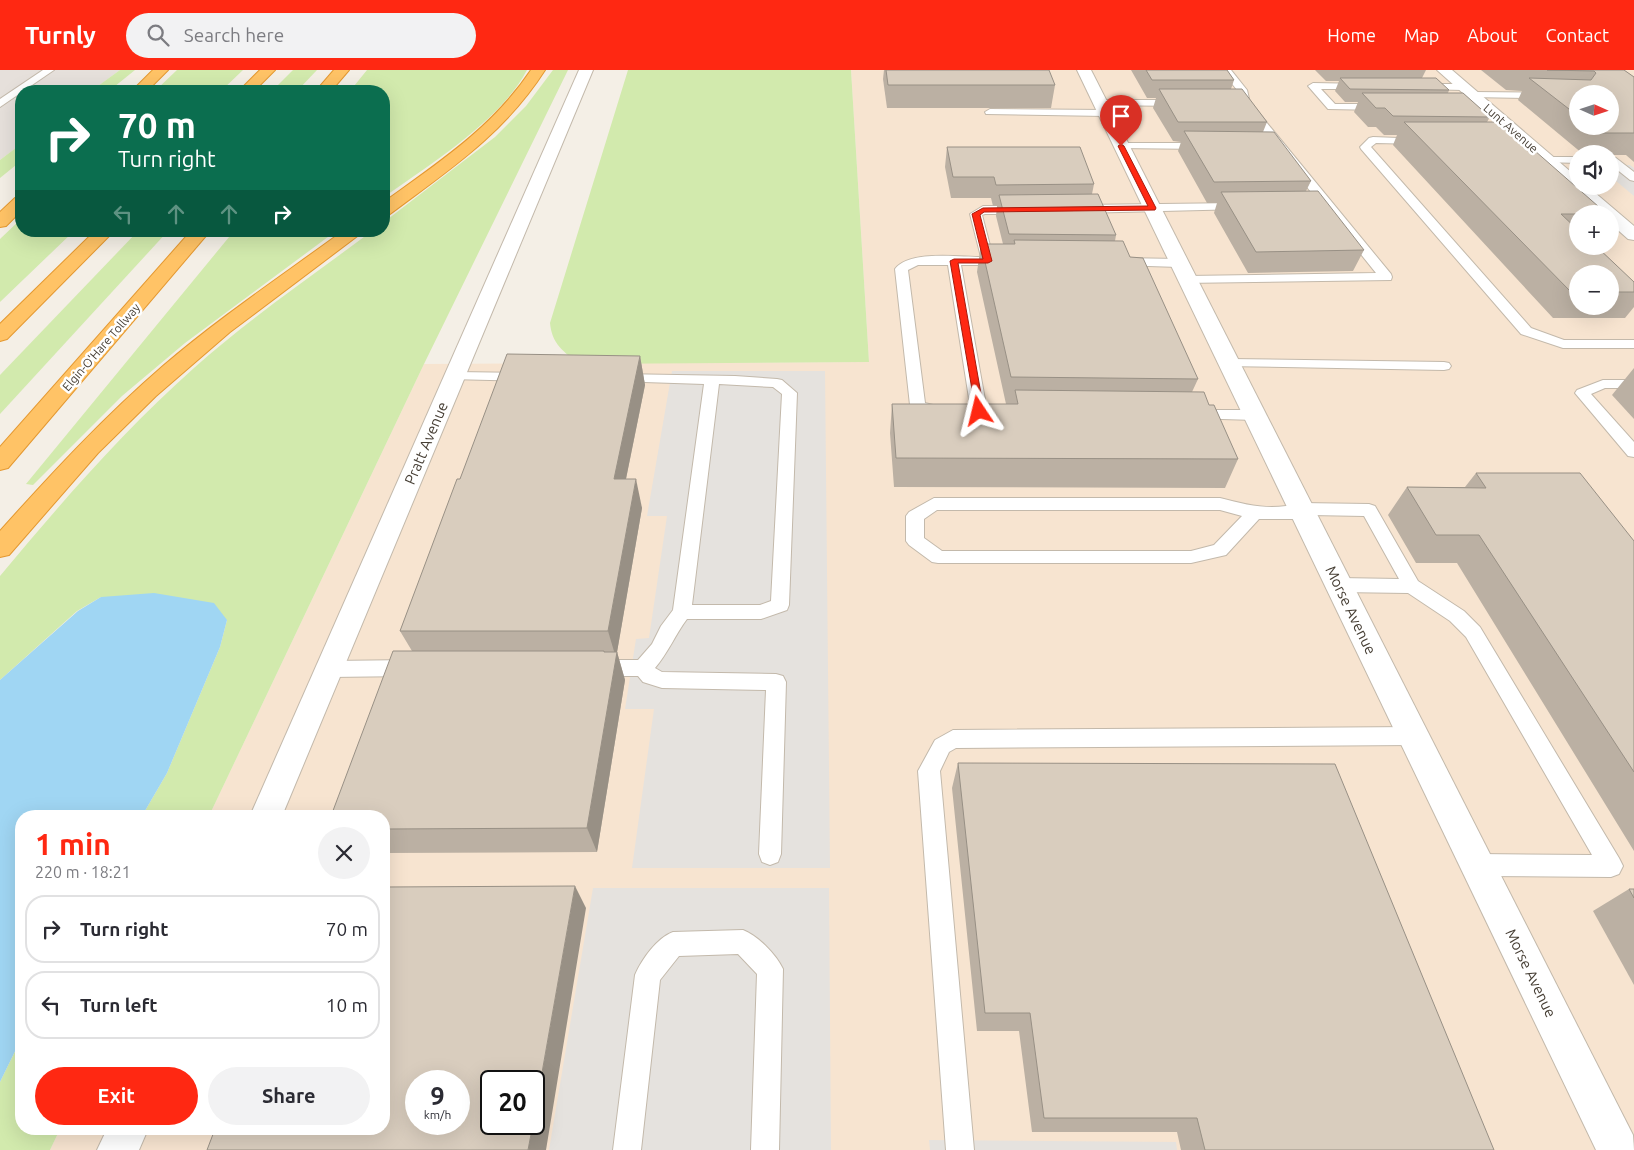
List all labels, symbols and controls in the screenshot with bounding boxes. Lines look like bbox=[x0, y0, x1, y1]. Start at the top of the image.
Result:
search box bbox=[126, 13, 476, 58]
icon: search bbox=[144, 21, 172, 49]
text: Turnly bbox=[25, 22, 96, 49]
text: Search here bbox=[184, 24, 284, 46]
text: Home bbox=[1327, 25, 1376, 45]
text: Map bbox=[1404, 25, 1439, 45]
text: About bbox=[1467, 25, 1517, 45]
text: Contact bbox=[1545, 25, 1609, 45]
north arrow bbox=[1569, 85, 1619, 135]
map controls bbox=[1569, 85, 1619, 315]
pin bbox=[1100, 95, 1142, 146]
street label: Lunt Avenue bbox=[1481, 101, 1541, 155]
icon: arrive bbox=[1107, 102, 1135, 130]
icon: right bbox=[35, 105, 100, 170]
text: 70 m bbox=[118, 105, 196, 145]
button: sound bbox=[1569, 145, 1619, 195]
text: Turn right bbox=[118, 146, 216, 171]
icon: left bbox=[109, 200, 137, 228]
icon: ahead bbox=[162, 200, 190, 228]
icon: ahead bbox=[215, 200, 243, 228]
icon: right bbox=[268, 200, 296, 228]
button: + bbox=[1569, 205, 1619, 255]
button: − bbox=[1569, 265, 1619, 315]
street label: Elgin-O'Hare Tollway bbox=[60, 301, 143, 393]
position arrow bbox=[952, 384, 1004, 436]
street label: Pratt Avenue bbox=[401, 399, 451, 487]
street label: Morse Avenue bbox=[1322, 563, 1380, 657]
text: 1 min bbox=[35, 827, 111, 861]
button: close bbox=[318, 827, 370, 879]
text: 220 m · 18:21 bbox=[35, 863, 131, 881]
icon: right bbox=[37, 915, 65, 943]
text: Turn right bbox=[80, 918, 168, 940]
text: 70 m bbox=[326, 918, 368, 940]
street label: Morse Avenue bbox=[1502, 926, 1560, 1020]
icon: left bbox=[37, 991, 65, 1019]
text: Turn left bbox=[80, 994, 158, 1016]
text: 10 m bbox=[326, 994, 368, 1016]
button: Exit bbox=[35, 1067, 198, 1125]
button: Share bbox=[208, 1067, 370, 1125]
speed limit sign: 20 bbox=[480, 1070, 545, 1135]
text: 9 bbox=[430, 1082, 445, 1110]
text: km/h bbox=[424, 1108, 451, 1121]

